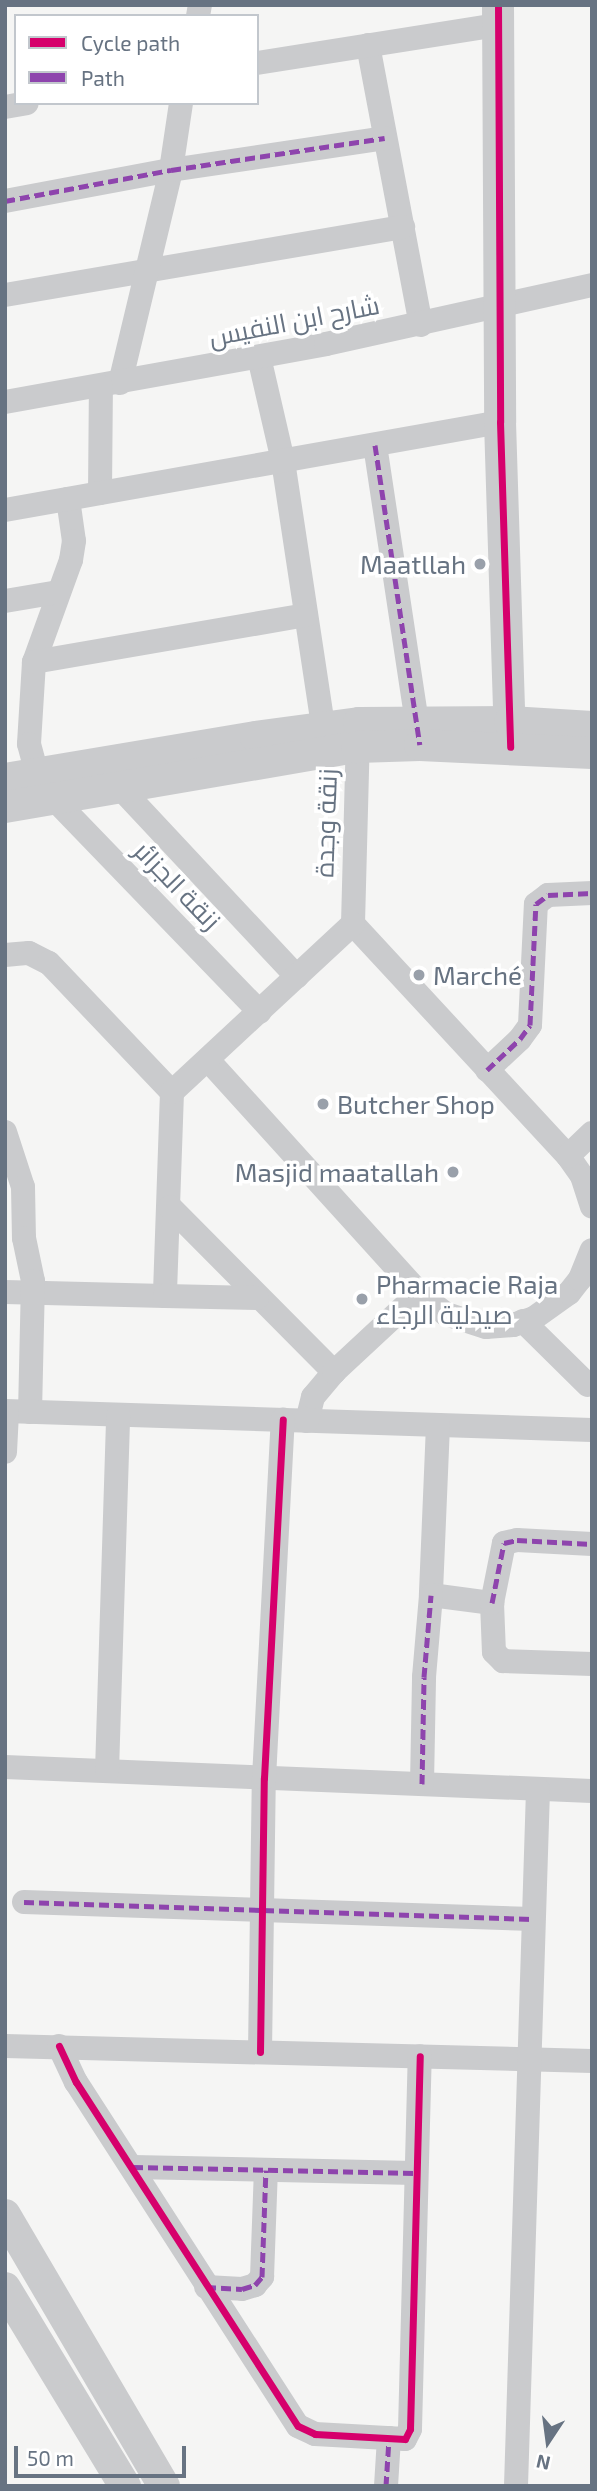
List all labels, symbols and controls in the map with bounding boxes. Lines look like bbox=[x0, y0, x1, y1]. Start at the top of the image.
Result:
legend bbox=[14, 14, 259, 105]
text: Cycle path bbox=[81, 30, 180, 55]
text: Path bbox=[81, 65, 125, 90]
street label: شارح ابن النفيس bbox=[206, 288, 382, 352]
place label: Maatllah bbox=[360, 548, 466, 580]
marker: Maatllah bbox=[472, 556, 488, 572]
street label: زنقة وجدة bbox=[308, 768, 342, 878]
street label: زنقة الجزائر bbox=[128, 834, 228, 936]
place label: Marché bbox=[433, 959, 522, 991]
marker: Marché bbox=[411, 967, 427, 983]
place label: Butcher Shop bbox=[337, 1088, 495, 1120]
marker: Butcher Shop bbox=[315, 1096, 331, 1112]
place label: Masjid maatallah bbox=[235, 1156, 439, 1188]
marker: Masjid maatallah bbox=[445, 1164, 461, 1180]
place label: Pharmacie Raja صيدلية الرجاء bbox=[376, 1268, 558, 1330]
marker: Pharmacie Raja صيدلية الرجاء bbox=[354, 1291, 370, 1307]
north arrow bbox=[513, 2407, 583, 2477]
scale bar bbox=[18, 2432, 189, 2476]
text: 50 m bbox=[27, 2445, 74, 2470]
text: N bbox=[534, 2450, 552, 2476]

